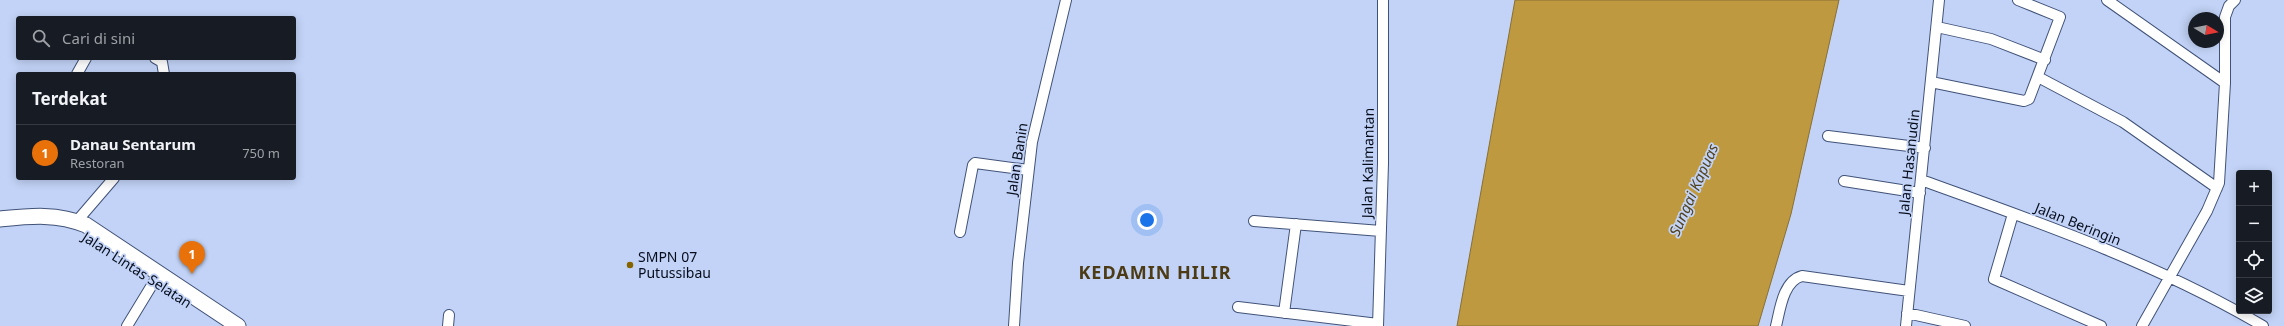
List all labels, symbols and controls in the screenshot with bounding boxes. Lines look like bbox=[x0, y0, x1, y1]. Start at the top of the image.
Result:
north arrow bbox=[2188, 12, 2224, 48]
search box bbox=[16, 16, 296, 60]
icon: search bbox=[30, 27, 52, 49]
text: Cari di sini bbox=[62, 28, 135, 48]
text: Terdekat bbox=[32, 87, 107, 110]
street label: Jalan Kalimantan bbox=[1357, 108, 1378, 220]
street label: Jalan Hasanudin bbox=[1893, 108, 1924, 218]
street label: Jalan Banin bbox=[1001, 121, 1032, 199]
text: Danau Sentarum bbox=[70, 134, 196, 154]
water label: Sungai Kapuas bbox=[1664, 140, 1723, 239]
text: 1 bbox=[41, 144, 49, 162]
text: 750 m bbox=[242, 144, 280, 162]
text: Restoran bbox=[70, 154, 125, 172]
map controls bbox=[2236, 170, 2272, 314]
button: + bbox=[2236, 170, 2272, 206]
street label: Jalan Beringin bbox=[2030, 197, 2124, 249]
button: − bbox=[2236, 206, 2272, 242]
your location bbox=[1137, 210, 1157, 230]
street label: Jalan Lintas Selatan bbox=[77, 226, 196, 312]
pin: 1 bbox=[179, 241, 205, 274]
button: locate bbox=[2236, 242, 2272, 278]
place label: SMPN 07 Putussibau bbox=[638, 247, 711, 282]
marker: SMPN 07 Putussibau bbox=[625, 260, 635, 270]
district label: KEDAMIN HILIR bbox=[1078, 260, 1232, 284]
button: layers bbox=[2236, 278, 2272, 314]

